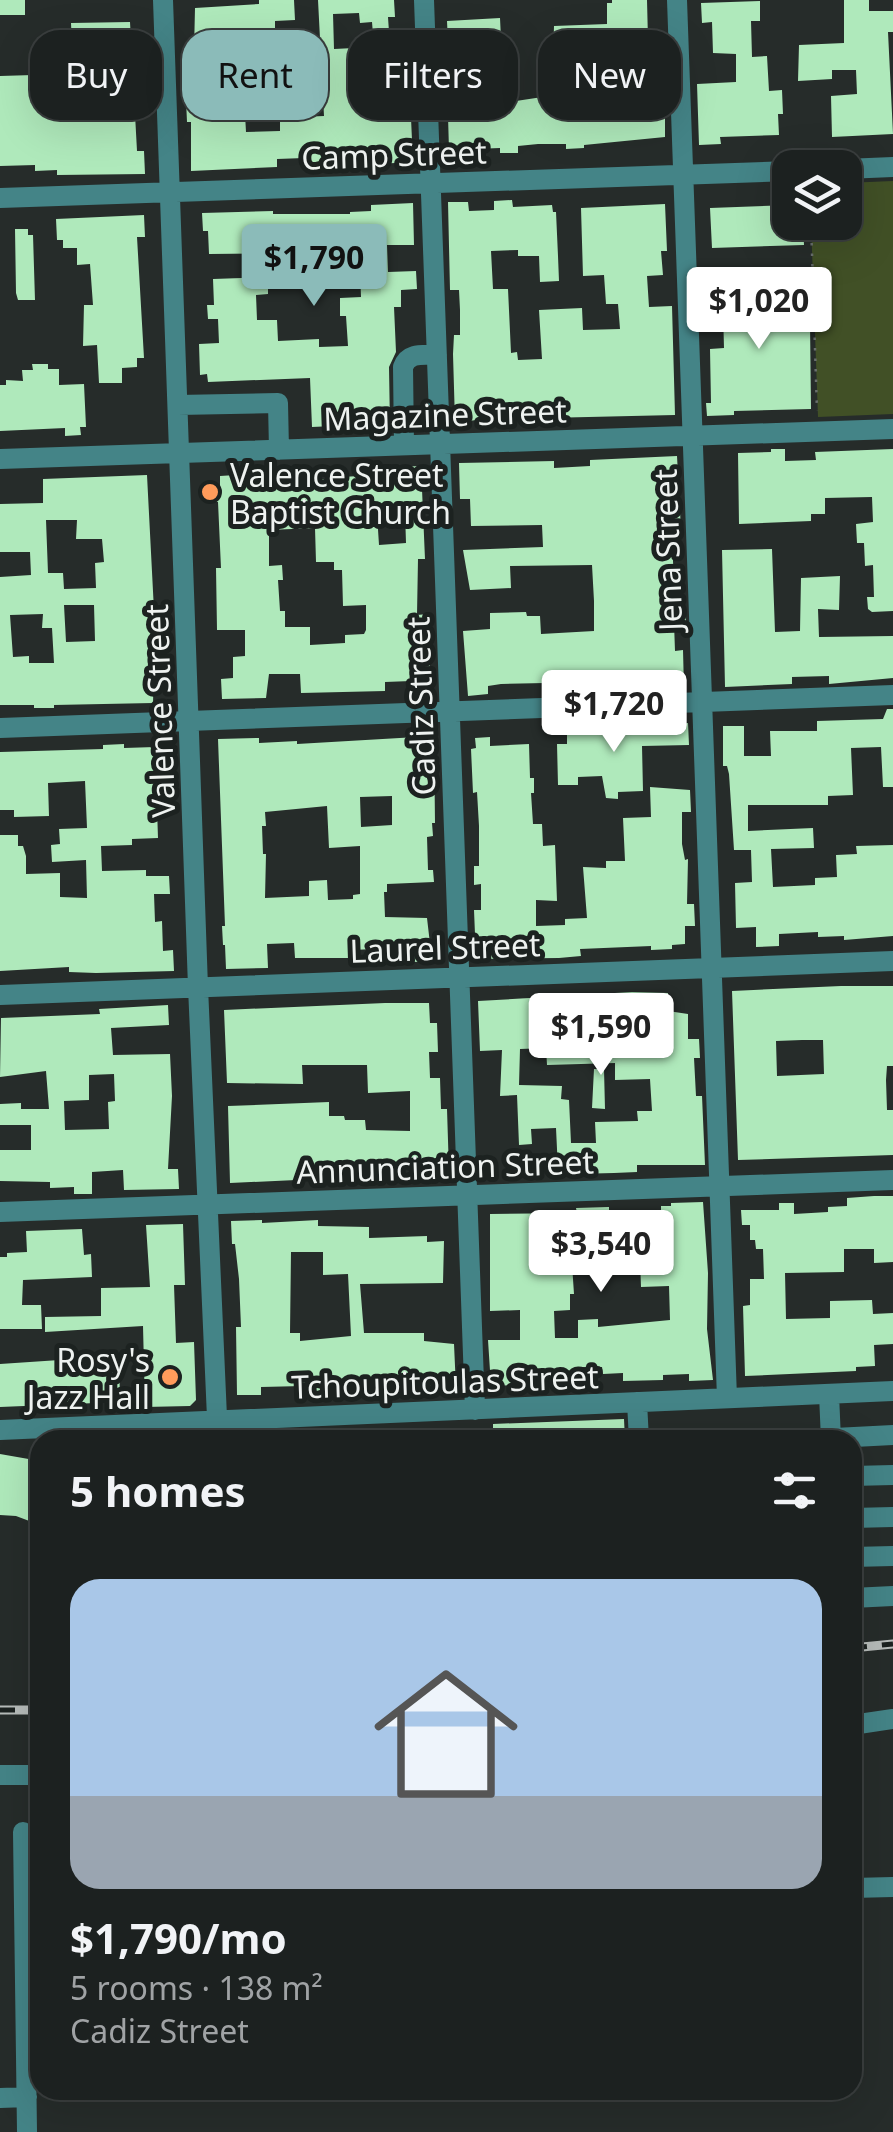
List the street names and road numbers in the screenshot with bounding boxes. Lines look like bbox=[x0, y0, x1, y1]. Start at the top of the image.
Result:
street label: Camp Street bbox=[301, 129, 487, 179]
street label: Magazine Street bbox=[323, 388, 567, 440]
street label: Jena Street bbox=[643, 468, 691, 635]
street label: Valence Street bbox=[134, 603, 184, 819]
street label: Cadiz Street bbox=[395, 616, 445, 796]
street label: Laurel Street bbox=[349, 922, 541, 972]
street label: Annunciation Street bbox=[295, 1139, 595, 1193]
street label: Tchoupitoulas Street bbox=[291, 1354, 599, 1408]

